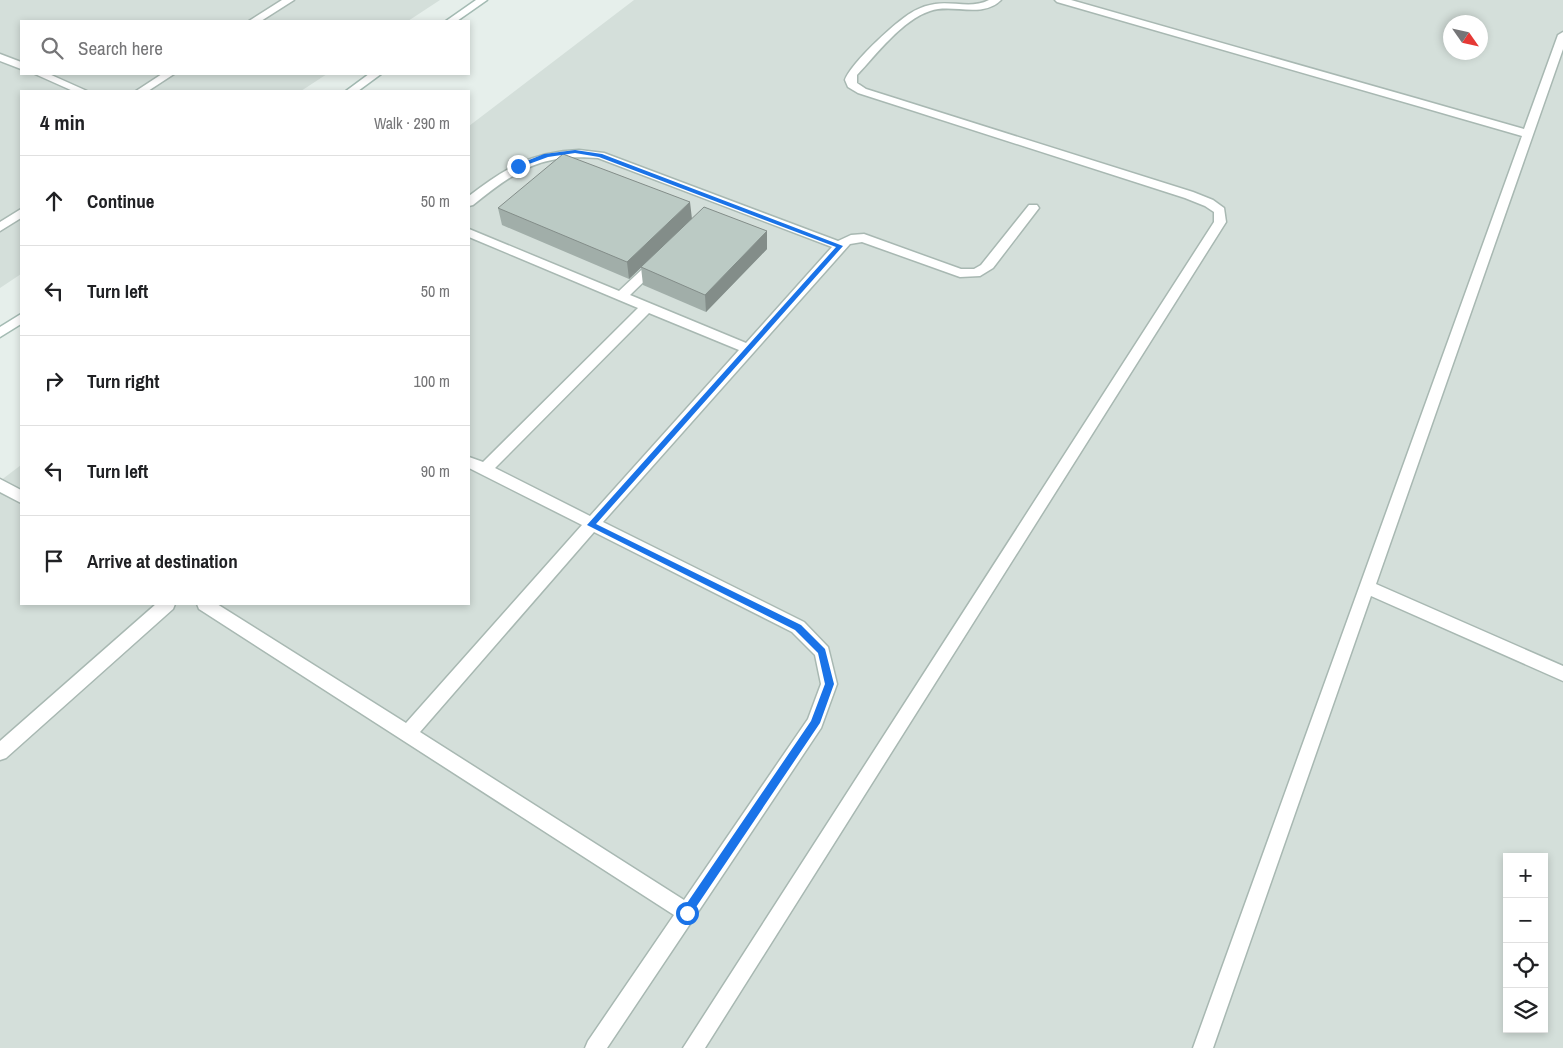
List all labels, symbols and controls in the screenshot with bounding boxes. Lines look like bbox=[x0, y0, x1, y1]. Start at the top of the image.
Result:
north arrow bbox=[1443, 15, 1488, 60]
search box bbox=[20, 20, 470, 75]
icon: search bbox=[38, 34, 66, 62]
text: Search here bbox=[78, 35, 163, 61]
text: 4 min bbox=[40, 108, 85, 137]
text: Walk · 290 m bbox=[374, 112, 450, 134]
route end bbox=[507, 155, 530, 178]
icon: ahead bbox=[40, 187, 68, 215]
text: Continue bbox=[87, 188, 155, 214]
text: 50 m bbox=[421, 190, 450, 212]
icon: left bbox=[40, 277, 68, 305]
text: Turn left bbox=[87, 278, 148, 304]
text: 50 m bbox=[421, 280, 450, 302]
icon: right bbox=[40, 367, 68, 395]
text: Turn right bbox=[87, 368, 159, 394]
text: 100 m bbox=[414, 370, 450, 392]
icon: left bbox=[40, 457, 68, 485]
text: Turn left bbox=[87, 458, 148, 484]
text: 90 m bbox=[421, 460, 450, 482]
icon: arrive bbox=[40, 547, 68, 575]
text: Arrive at destination bbox=[87, 548, 238, 574]
map controls bbox=[1503, 853, 1548, 1033]
button: + bbox=[1503, 853, 1548, 898]
button: − bbox=[1503, 898, 1548, 943]
route start bbox=[676, 902, 699, 925]
button: locate bbox=[1503, 943, 1548, 988]
button: layers bbox=[1503, 988, 1548, 1033]

